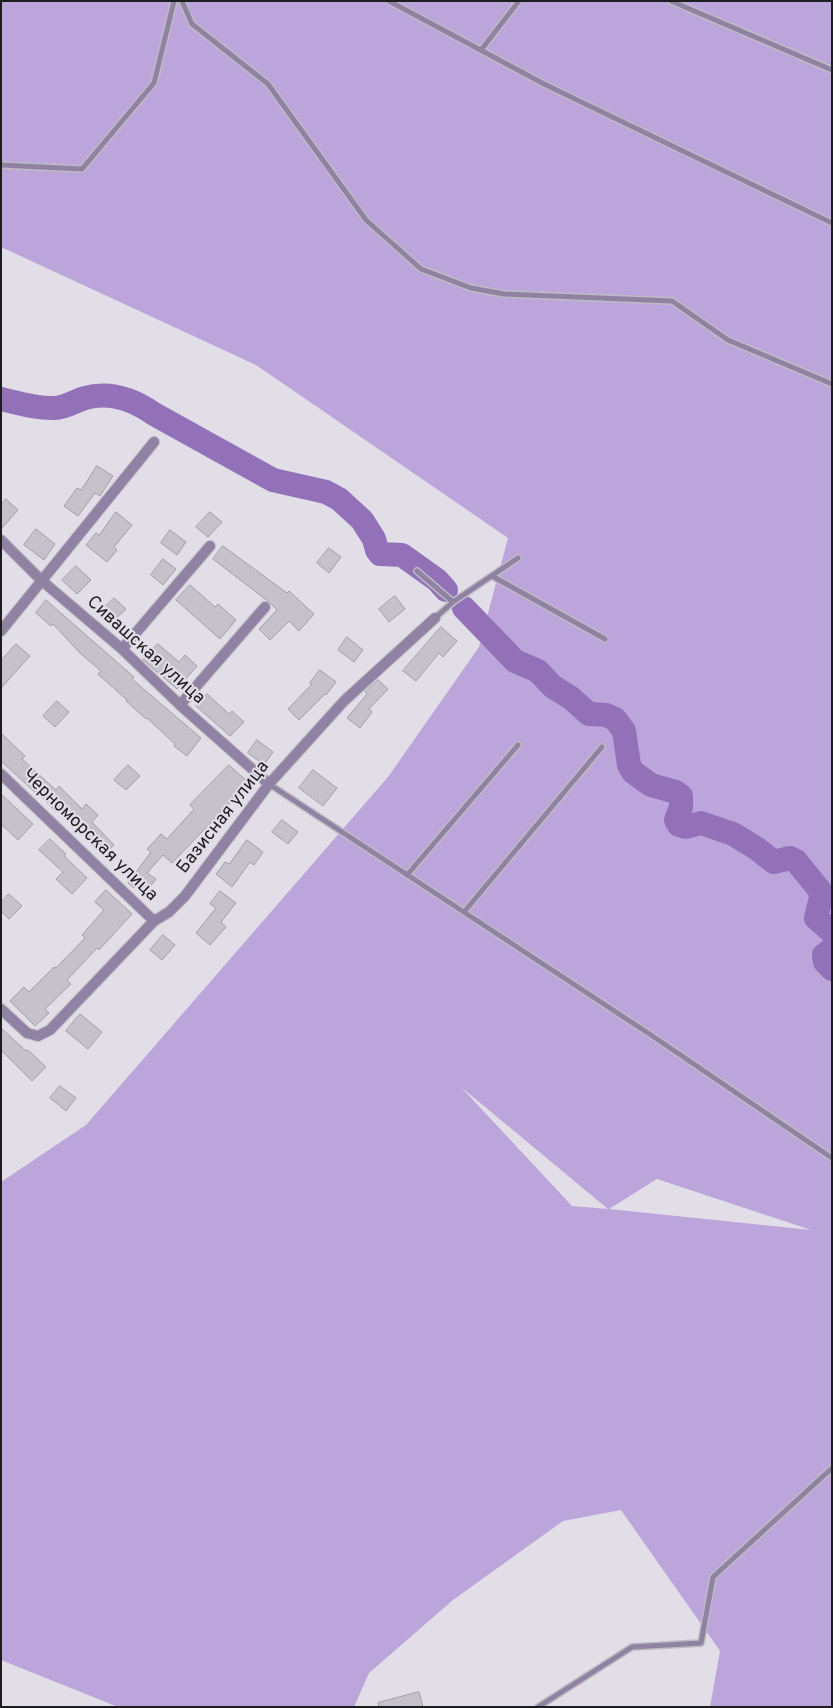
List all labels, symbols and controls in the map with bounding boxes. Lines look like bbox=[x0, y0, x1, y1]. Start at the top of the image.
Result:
street label: Сивашская улица bbox=[81, 592, 209, 710]
street label: Базисная улица bbox=[173, 757, 275, 879]
street label: Черноморская улица bbox=[16, 765, 162, 907]

